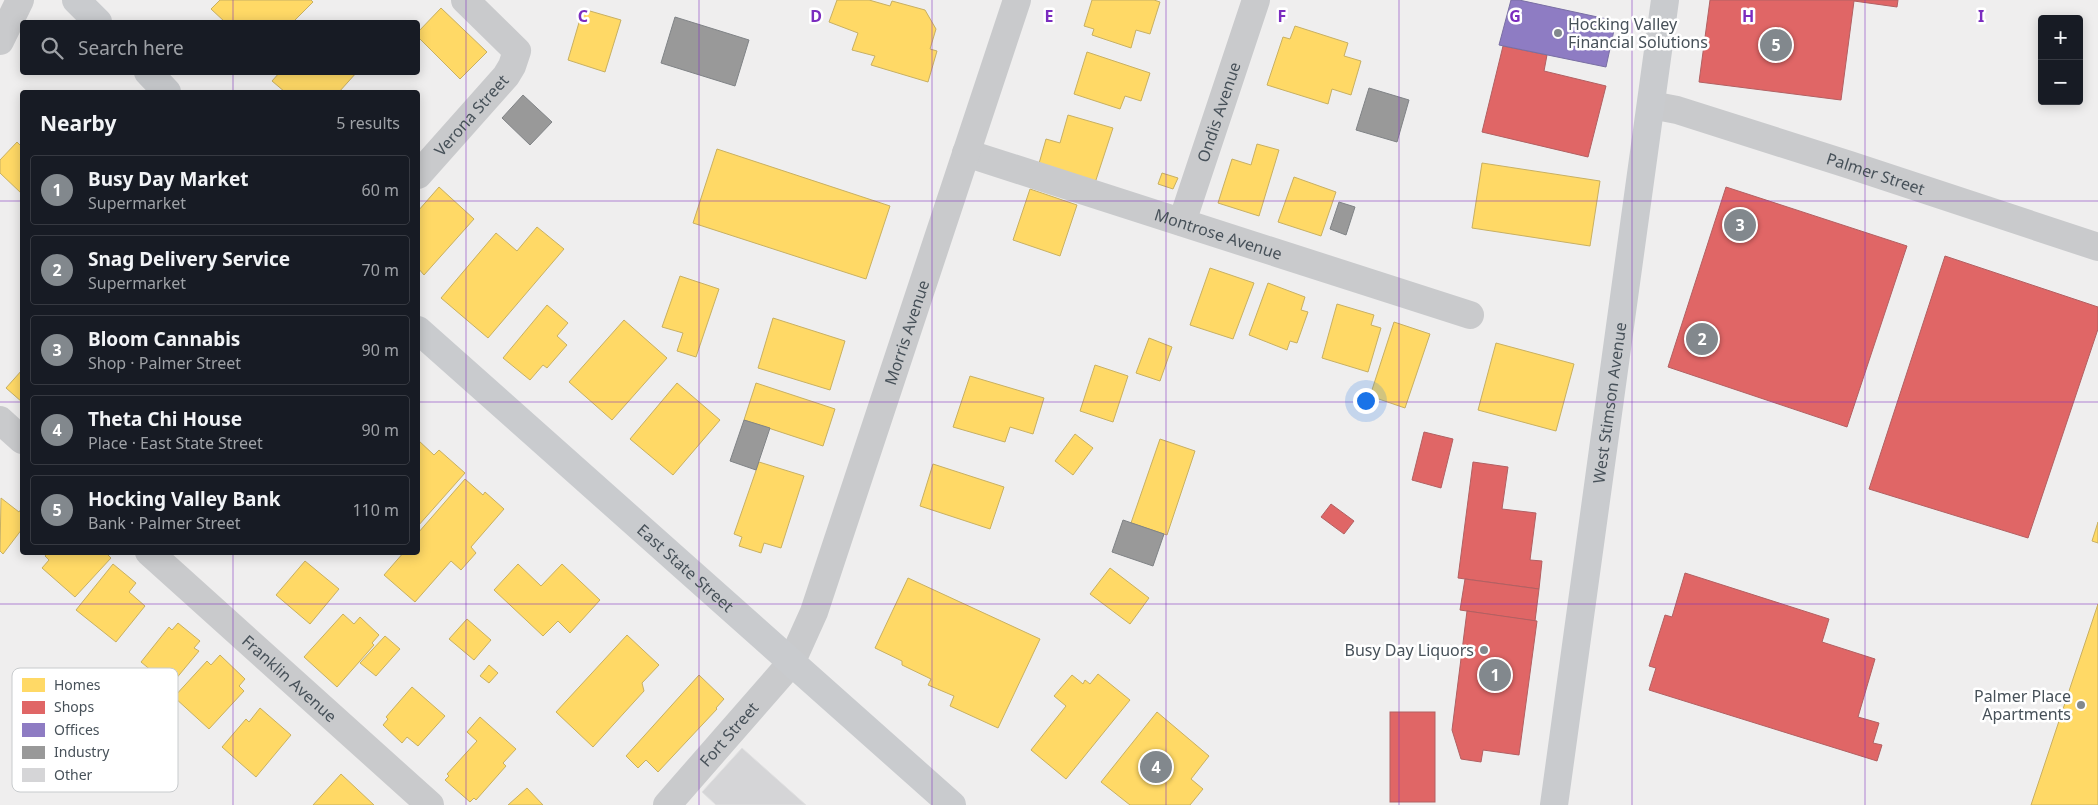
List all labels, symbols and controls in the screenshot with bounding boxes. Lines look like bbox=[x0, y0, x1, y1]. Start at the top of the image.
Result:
text: C bbox=[578, 5, 588, 27]
text: D bbox=[810, 5, 822, 27]
text: E bbox=[1045, 5, 1054, 27]
text: F bbox=[1278, 5, 1286, 27]
text: G bbox=[1509, 5, 1521, 27]
text: H bbox=[1742, 5, 1754, 27]
text: I bbox=[1978, 5, 1984, 27]
place label: Hocking Valley Financial Solutions bbox=[1568, 13, 1708, 53]
map controls bbox=[2038, 15, 2083, 105]
button: + bbox=[2038, 15, 2083, 60]
search box bbox=[20, 20, 420, 75]
pin: 5 bbox=[1760, 26, 1792, 64]
marker: Hocking Valley Financial Solutions bbox=[1552, 27, 1564, 39]
icon: search bbox=[38, 34, 66, 62]
text: Search here bbox=[78, 35, 184, 61]
street label: Ondis Avenue bbox=[1192, 59, 1246, 165]
button: − bbox=[2038, 60, 2083, 105]
street label: Verona Street bbox=[429, 70, 513, 161]
text: Nearby bbox=[40, 109, 116, 137]
text: 5 results bbox=[336, 112, 400, 134]
street label: Palmer Street bbox=[1824, 147, 1928, 200]
text: Busy Day Market bbox=[88, 166, 249, 192]
text: 1 bbox=[52, 179, 62, 201]
text: 60 m bbox=[362, 179, 399, 201]
text: Supermarket bbox=[88, 192, 186, 214]
street label: Montrose Avenue bbox=[1152, 203, 1285, 265]
pin: 3 bbox=[1724, 206, 1756, 244]
text: Snag Delivery Service bbox=[88, 246, 290, 272]
text: 2 bbox=[52, 259, 62, 281]
text: 70 m bbox=[362, 259, 399, 281]
text: Supermarket bbox=[88, 272, 186, 294]
street label: Morris Avenue bbox=[879, 277, 934, 388]
pin: 2 bbox=[1686, 320, 1718, 358]
street label: West Stimson Avenue bbox=[1587, 321, 1631, 485]
text: Bloom Cannabis bbox=[88, 326, 240, 352]
text: 3 bbox=[52, 339, 62, 361]
text: 90 m bbox=[362, 339, 399, 361]
text: Shop · Palmer Street bbox=[88, 352, 241, 374]
your location bbox=[1353, 388, 1379, 414]
text: Theta Chi House bbox=[88, 406, 242, 432]
text: 4 bbox=[52, 419, 62, 441]
text: 90 m bbox=[362, 419, 399, 441]
text: Place · East State Street bbox=[88, 432, 263, 454]
text: Hocking Valley Bank bbox=[88, 486, 281, 512]
text: 5 bbox=[52, 499, 62, 521]
text: 110 m bbox=[352, 499, 399, 521]
text: Bank · Palmer Street bbox=[88, 512, 241, 534]
street label: East State Street bbox=[632, 519, 739, 617]
street label: Franklin Avenue bbox=[237, 630, 342, 727]
place label: Busy Day Liquors bbox=[1345, 639, 1474, 661]
marker: Busy Day Liquors bbox=[1478, 644, 1490, 656]
pin: 1 bbox=[1479, 656, 1511, 694]
legend bbox=[12, 668, 178, 792]
text: Homes bbox=[54, 675, 101, 694]
place label: Palmer Place Apartments bbox=[1974, 685, 2071, 725]
text: Shops bbox=[54, 697, 94, 716]
street label: Fort Street bbox=[694, 697, 763, 771]
marker: Palmer Place Apartments bbox=[2075, 699, 2087, 711]
text: Offices bbox=[54, 720, 100, 739]
text: Industry bbox=[54, 742, 110, 761]
pin: 4 bbox=[1140, 748, 1172, 786]
text: Other bbox=[54, 765, 93, 784]

